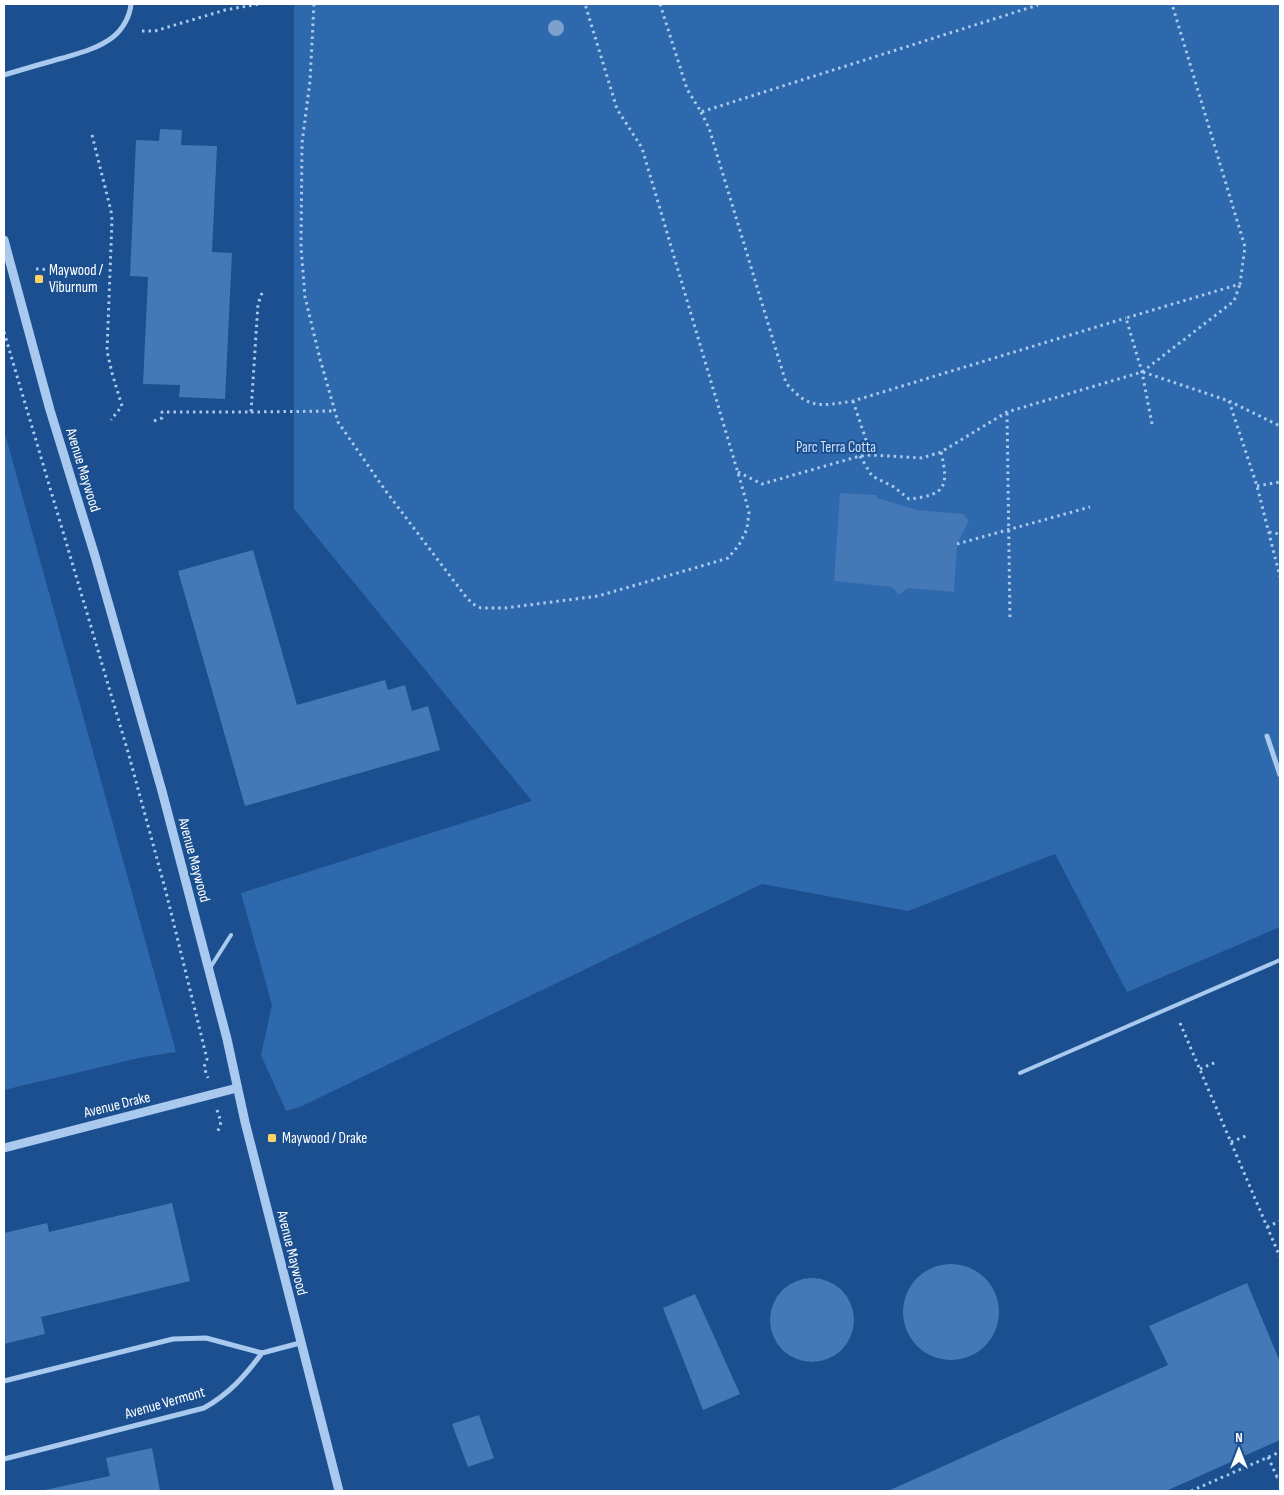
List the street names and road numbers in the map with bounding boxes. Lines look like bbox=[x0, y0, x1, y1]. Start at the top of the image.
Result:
street label: Avenue Maywood bbox=[61, 425, 105, 514]
street label: Avenue Maywood bbox=[173, 815, 214, 904]
street label: Avenue Drake bbox=[81, 1088, 152, 1123]
street label: Avenue Maywood bbox=[272, 1208, 312, 1297]
street label: Avenue Vermont bbox=[122, 1382, 208, 1424]

